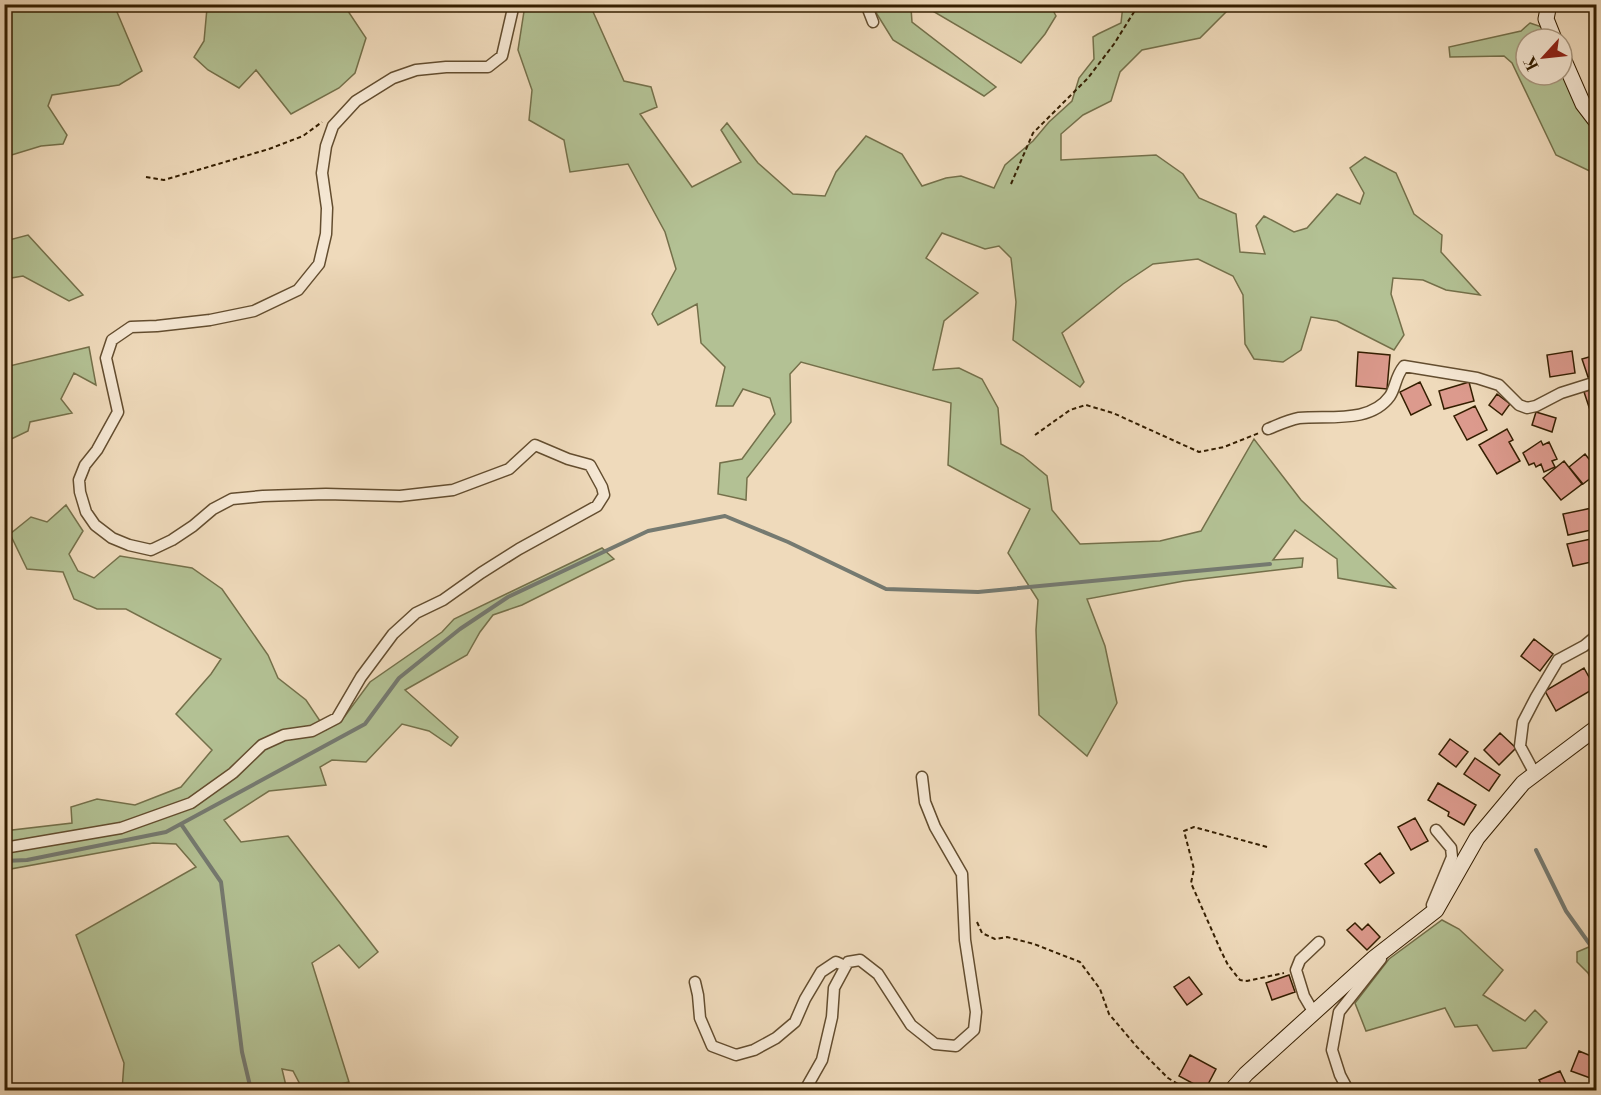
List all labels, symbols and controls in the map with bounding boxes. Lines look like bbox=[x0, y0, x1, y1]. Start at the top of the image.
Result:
north arrow bbox=[1514, 27, 1574, 87]
text: K bbox=[1519, 52, 1543, 74]

